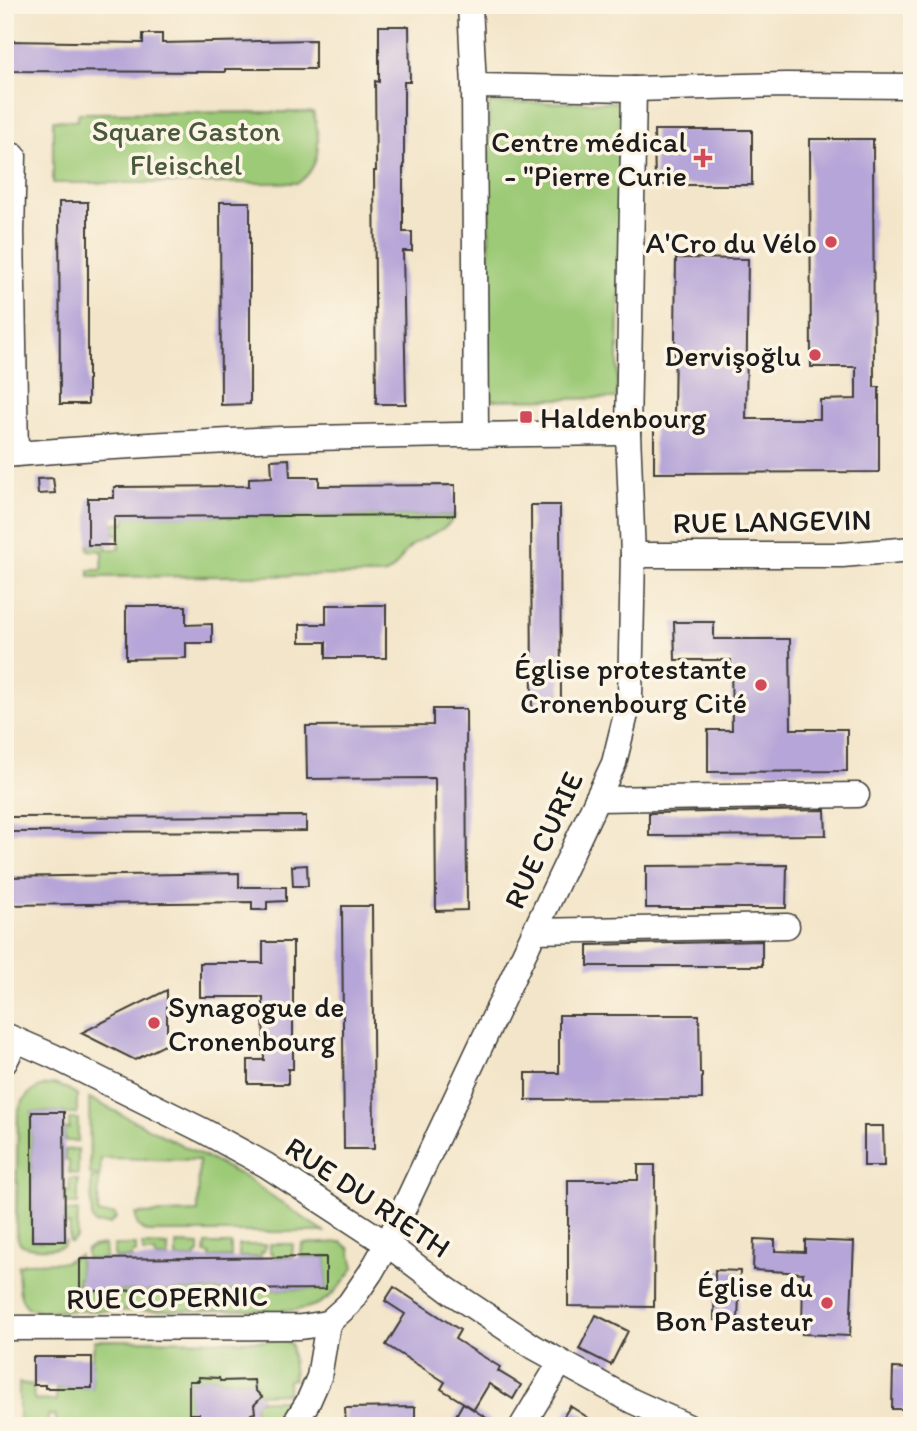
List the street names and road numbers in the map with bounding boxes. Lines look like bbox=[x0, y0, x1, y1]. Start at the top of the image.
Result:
street label: RUE LANGEVIN bbox=[672, 501, 872, 541]
street label: RUE CURIE bbox=[495, 765, 591, 915]
street label: RUE DU RIETH bbox=[278, 1128, 458, 1266]
street label: RUE COPERNIC bbox=[66, 1277, 268, 1317]

